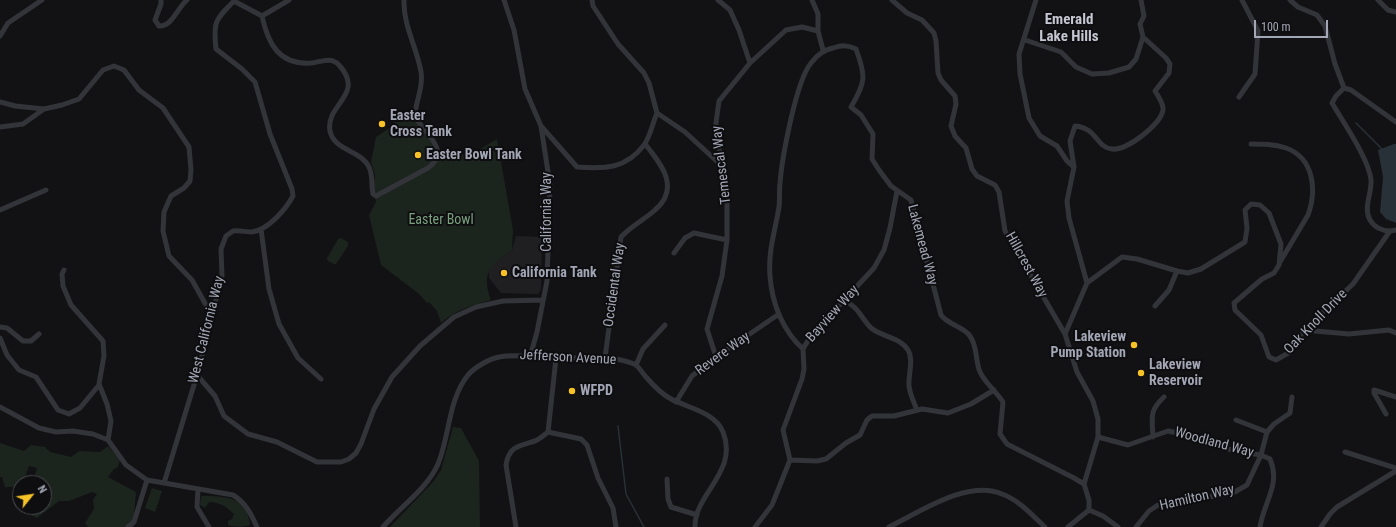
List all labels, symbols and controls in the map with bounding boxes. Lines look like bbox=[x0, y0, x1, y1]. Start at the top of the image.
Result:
district label: Emerald Lake Hills bbox=[1039, 11, 1099, 46]
scale bar bbox=[1256, 12, 1330, 38]
text: 100 m bbox=[1261, 20, 1291, 34]
place label: Easter Cross Tank bbox=[390, 108, 452, 140]
marker: Easter Cross Tank bbox=[377, 119, 387, 129]
street label: Temescal Way bbox=[709, 125, 735, 205]
place label: Easter Bowl Tank bbox=[426, 147, 522, 163]
marker: Easter Bowl Tank bbox=[413, 150, 423, 160]
street label: California Way bbox=[539, 172, 555, 252]
street label: Lakemead Way bbox=[903, 203, 941, 287]
park label: Easter Bowl bbox=[408, 212, 474, 228]
street label: Hillcrest Way bbox=[1001, 229, 1051, 301]
street label: Occidental Way bbox=[601, 242, 629, 328]
place label: California Tank bbox=[512, 265, 597, 281]
marker: California Tank bbox=[499, 268, 509, 278]
street label: West California Way bbox=[186, 274, 228, 386]
street label: Bayview Way bbox=[803, 282, 863, 346]
street label: Oak Knoll Drive bbox=[1281, 286, 1351, 358]
street label: Revere Way bbox=[693, 329, 753, 379]
place label: Lakeview Pump Station bbox=[1050, 329, 1126, 362]
marker: Lakeview Pump Station bbox=[1129, 340, 1139, 350]
street label: Jefferson Avenue bbox=[519, 347, 617, 369]
place label: Lakeview Reservoir bbox=[1149, 357, 1203, 390]
marker: Lakeview Reservoir bbox=[1136, 368, 1146, 378]
place label: WFPD bbox=[580, 383, 613, 399]
marker: WFPD bbox=[567, 386, 577, 396]
street label: Woodland Way bbox=[1173, 424, 1255, 462]
north arrow bbox=[12, 475, 52, 515]
street label: Hamilton Way bbox=[1158, 481, 1236, 515]
text: N bbox=[35, 483, 49, 495]

